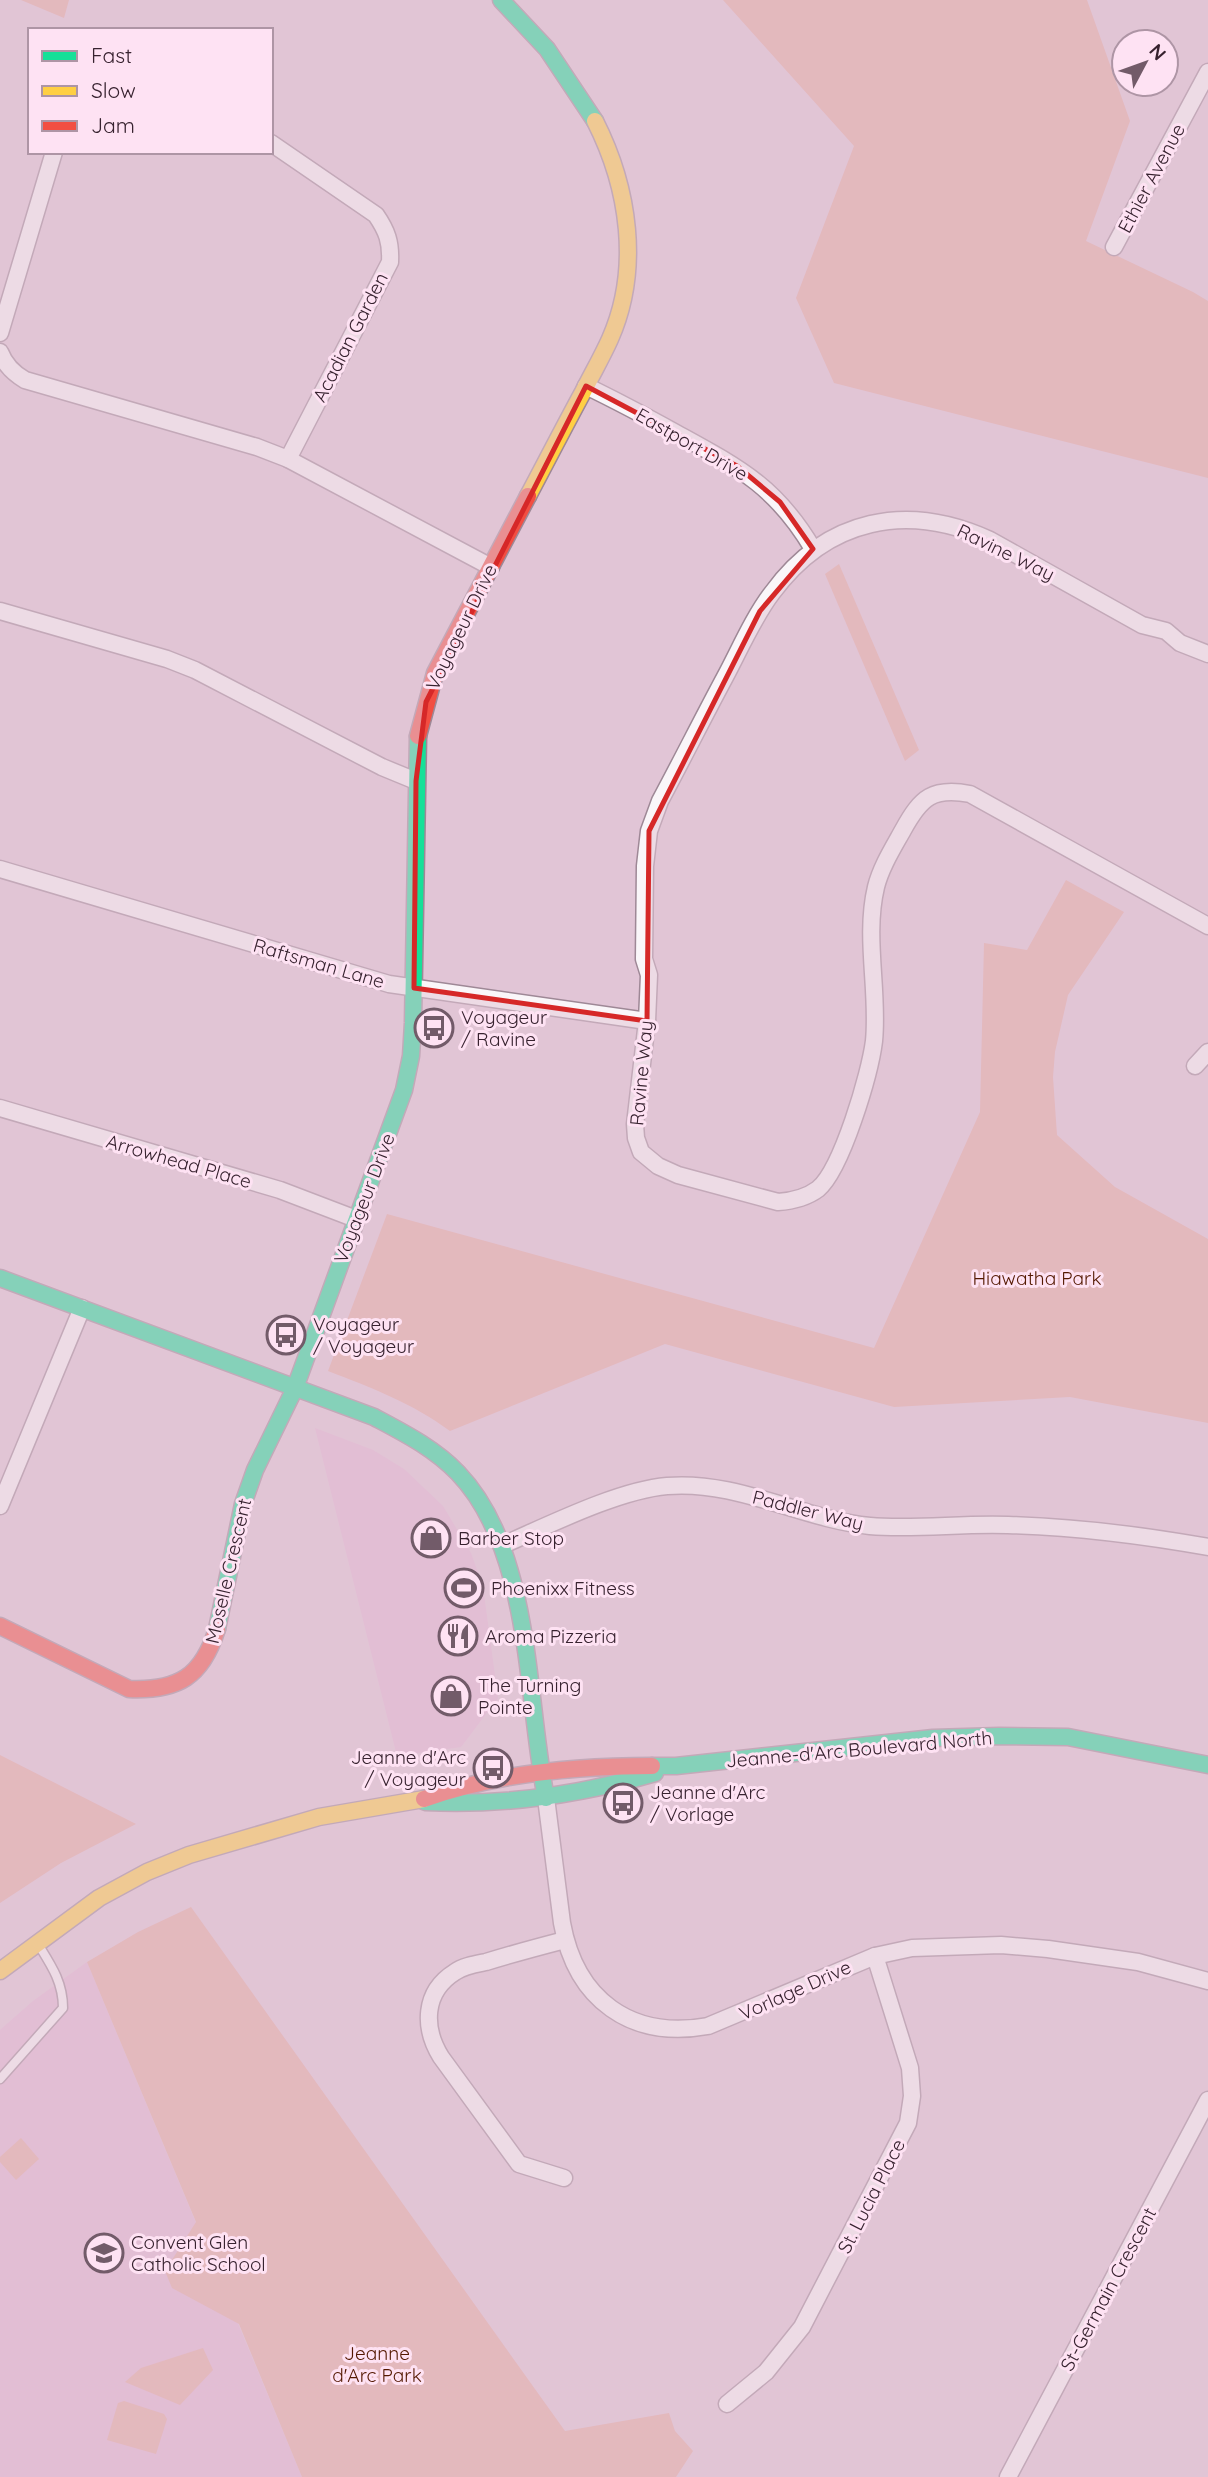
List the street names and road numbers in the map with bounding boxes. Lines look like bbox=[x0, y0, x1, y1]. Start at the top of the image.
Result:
street label: Ethier Avenue bbox=[1112, 119, 1190, 237]
street label: Acadian Garden bbox=[307, 268, 393, 406]
street label: Eastport Drive bbox=[632, 402, 752, 486]
street label: Ravine Way bbox=[953, 518, 1059, 586]
street label: Voyageur Drive bbox=[420, 560, 502, 694]
street label: Raftsman Lane bbox=[251, 933, 387, 993]
street label: Ravine Way bbox=[624, 1019, 658, 1127]
street label: Arrowhead Place bbox=[104, 1129, 254, 1193]
street label: Voyageur Drive bbox=[328, 1130, 400, 1266]
street label: Paddler Way bbox=[750, 1485, 866, 1535]
street label: Moselle Crescent bbox=[200, 1496, 256, 1646]
street label: Jeanne-d'Arc Boulevard North bbox=[725, 1725, 993, 1773]
street label: Vorlage Drive bbox=[735, 1955, 855, 2025]
street label: St. Lucia Place bbox=[832, 2135, 910, 2257]
street label: St-Germain Crescent bbox=[1055, 2203, 1161, 2375]

